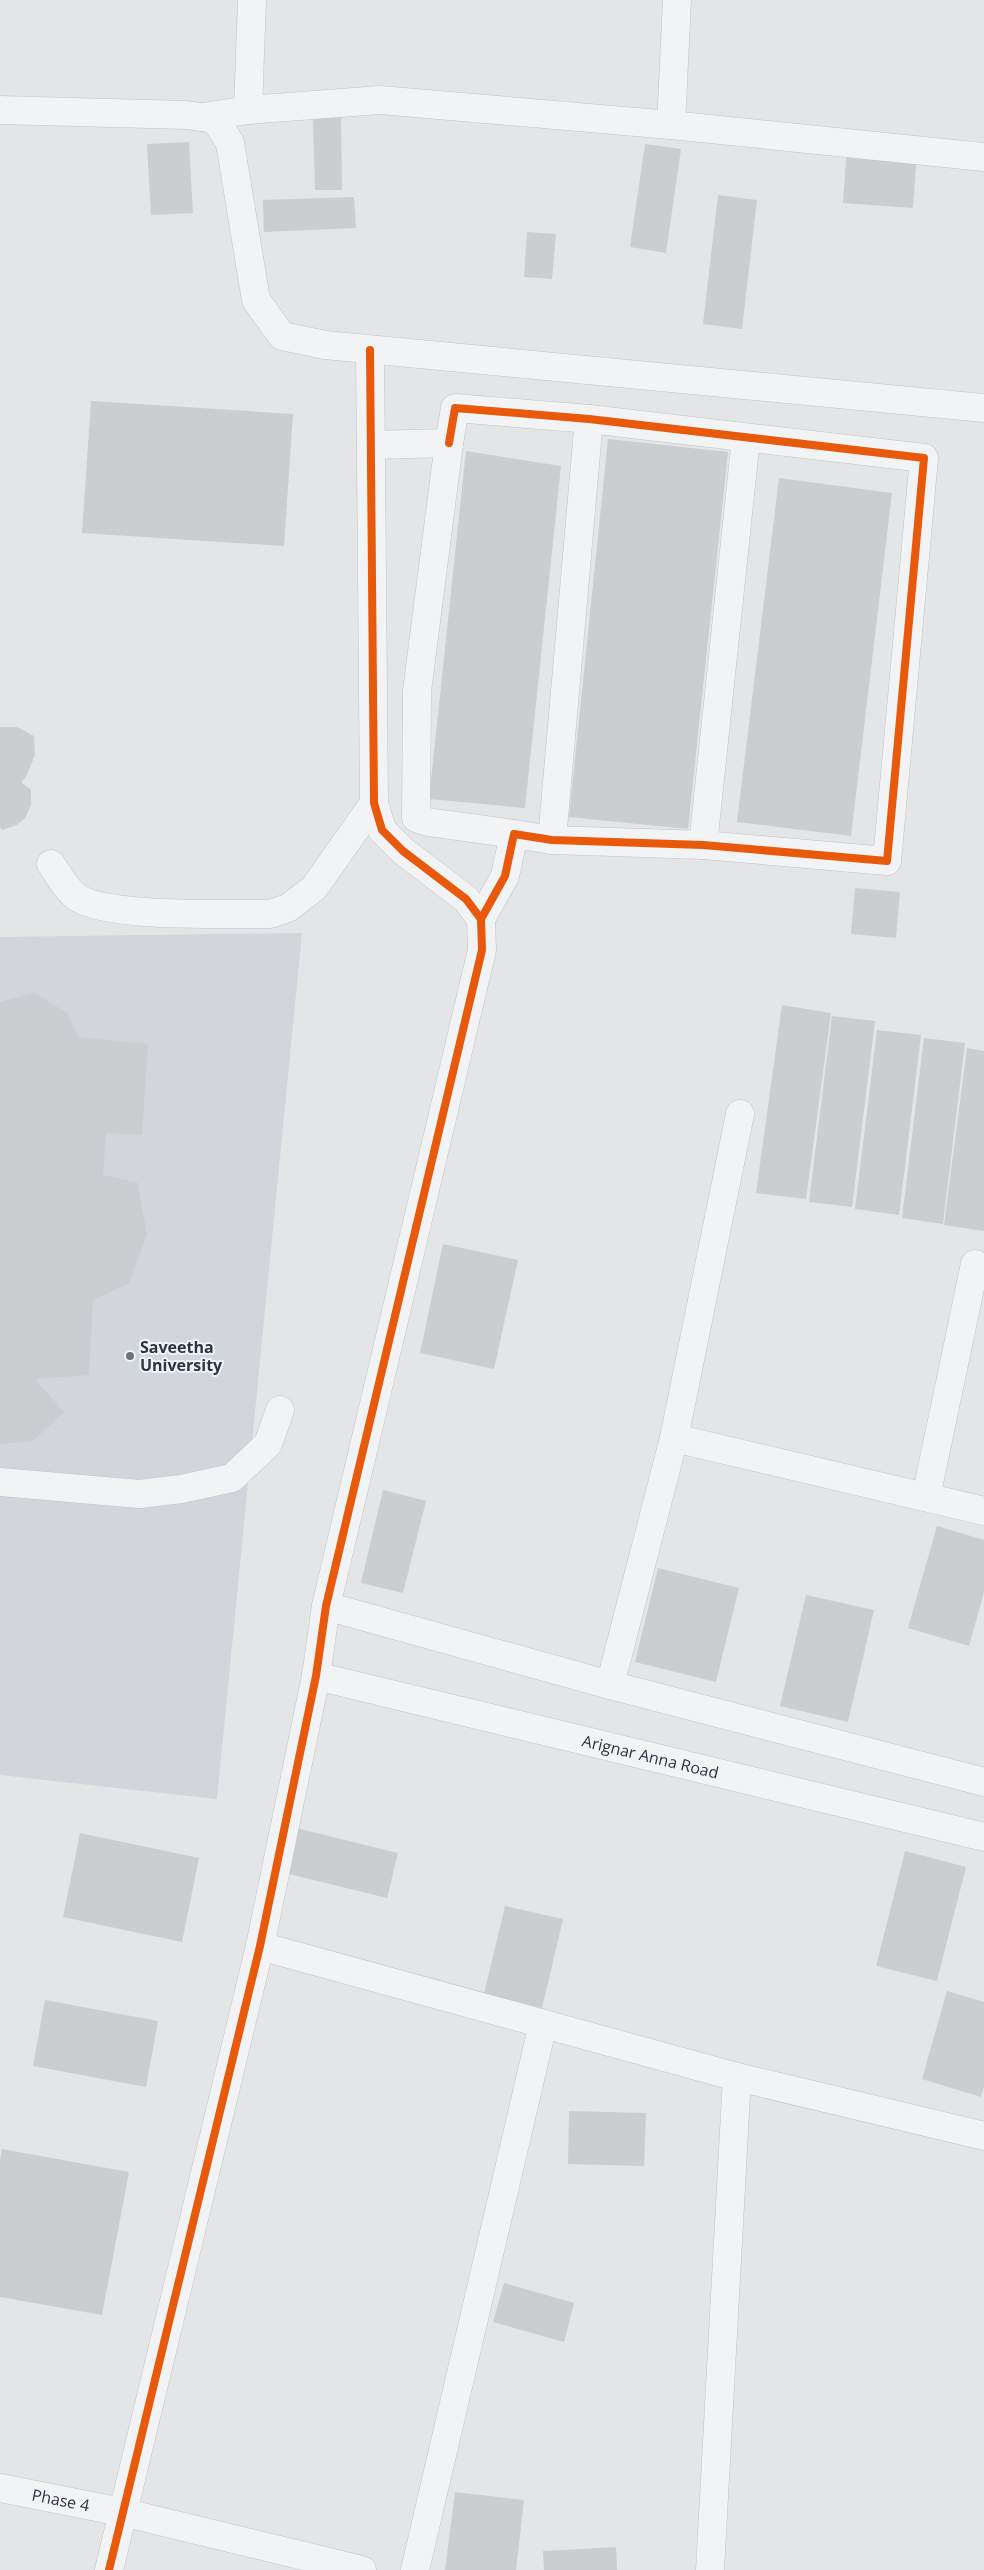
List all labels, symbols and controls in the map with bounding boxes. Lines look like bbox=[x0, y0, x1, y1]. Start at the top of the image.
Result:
place label: Saveetha University bbox=[140, 1336, 223, 1376]
marker: Saveetha University bbox=[124, 1350, 136, 1362]
street label: Arignar Anna Road bbox=[580, 1730, 721, 1784]
street label: Phase 4 bbox=[30, 2484, 92, 2516]

